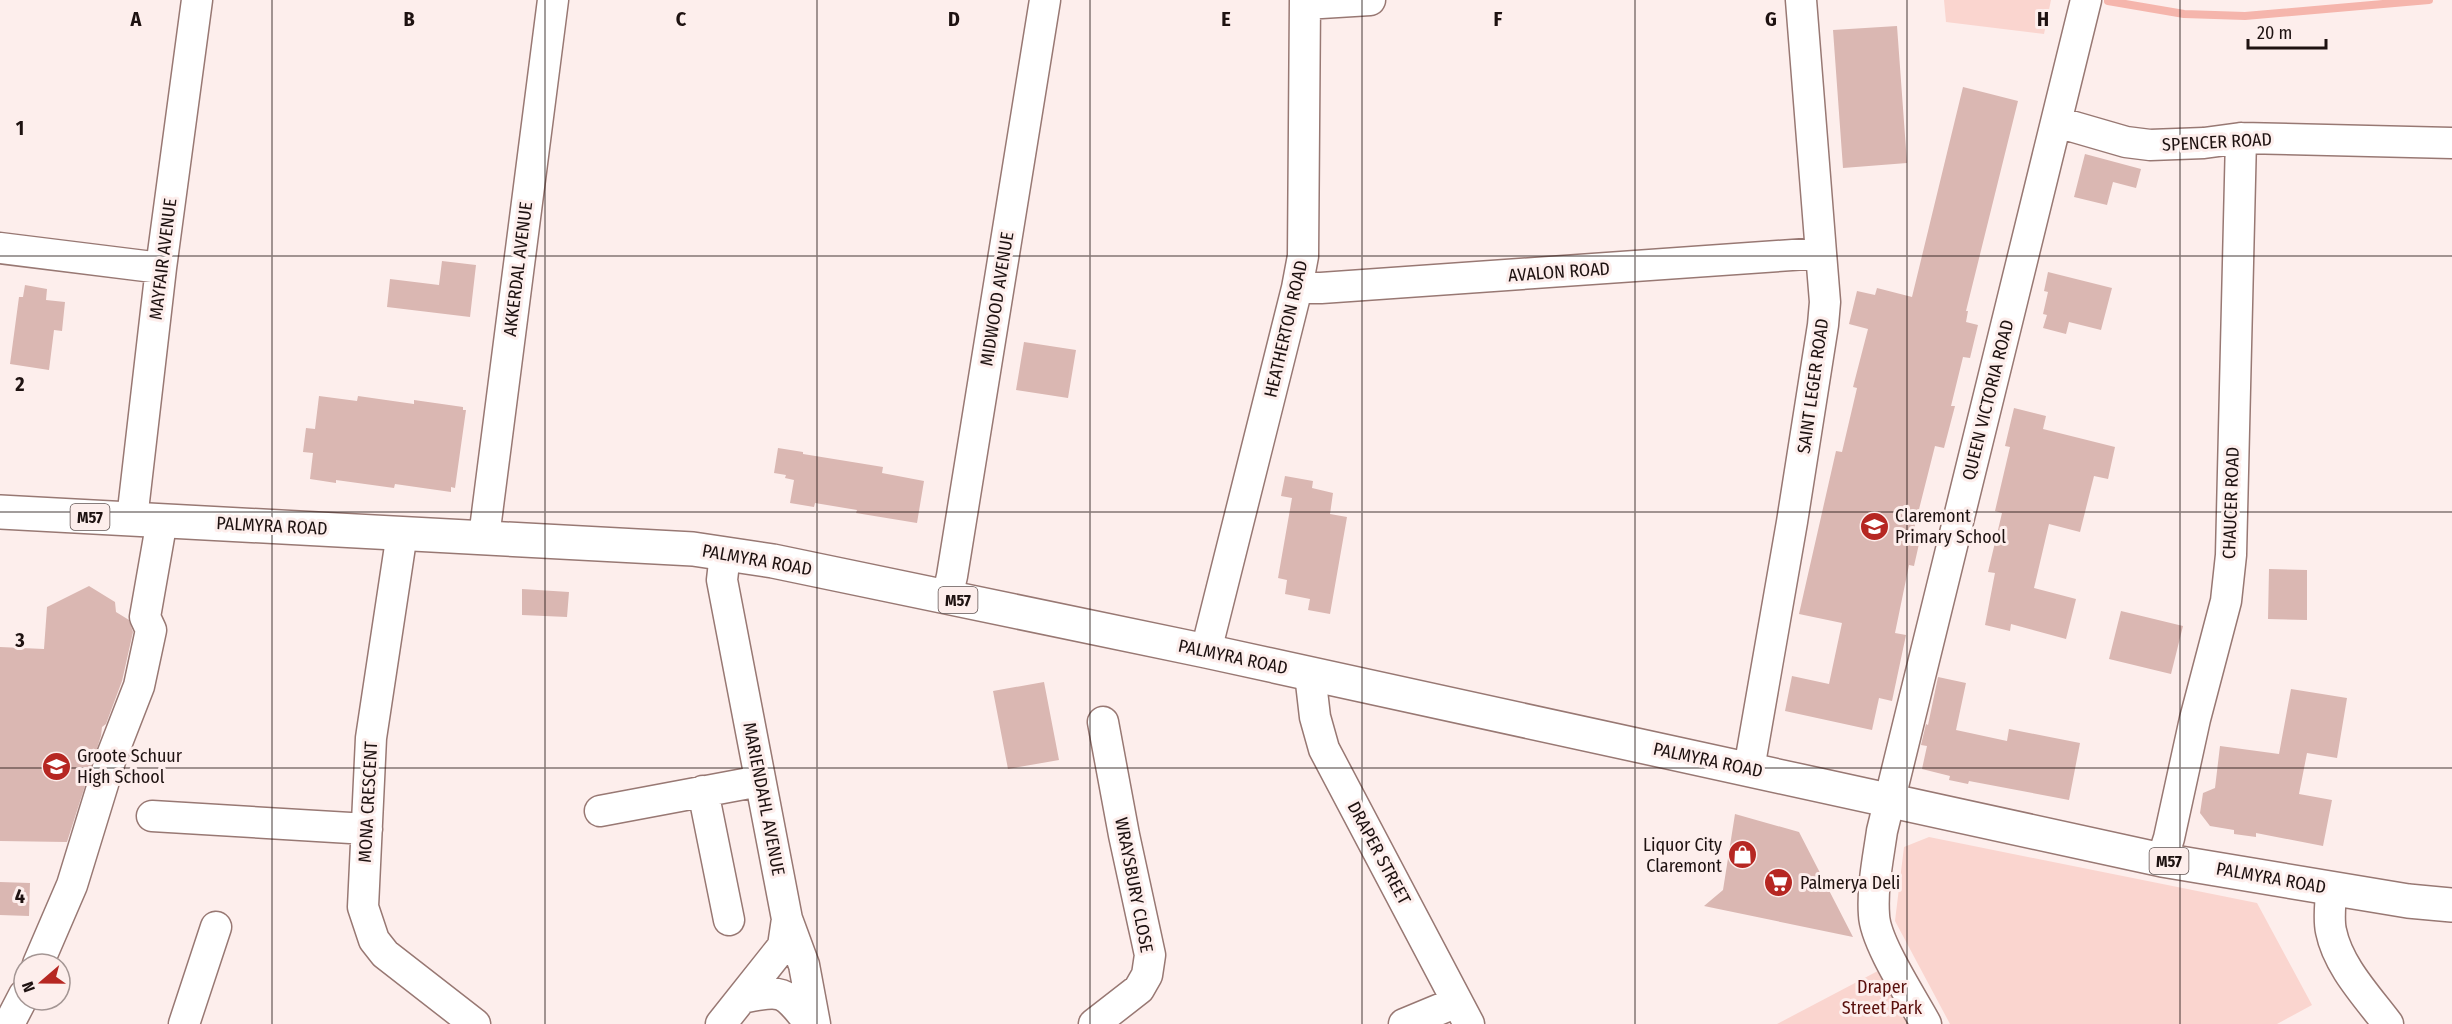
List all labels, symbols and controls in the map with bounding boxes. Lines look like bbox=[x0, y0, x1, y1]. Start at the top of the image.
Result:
text: A bbox=[130, 7, 143, 31]
text: B bbox=[403, 7, 415, 31]
text: C bbox=[676, 7, 687, 31]
text: D bbox=[948, 7, 960, 31]
text: E bbox=[1221, 7, 1231, 31]
text: F bbox=[1494, 7, 1503, 31]
text: G bbox=[1765, 7, 1777, 31]
text: H bbox=[2037, 7, 2049, 31]
scale bar bbox=[2248, 12, 2326, 50]
text: 20 m bbox=[2257, 22, 2292, 44]
text: 1 bbox=[16, 116, 24, 140]
street label: SPENCER ROAD bbox=[2161, 128, 2273, 156]
street label: MAYFAIR AVENUE bbox=[145, 197, 181, 321]
street label: AKKERDAL AVENUE bbox=[499, 200, 537, 338]
street label: MIDWOOD AVENUE bbox=[976, 230, 1018, 368]
street label: AVALON ROAD bbox=[1507, 257, 1611, 287]
street label: HEATHERTON ROAD bbox=[1260, 258, 1312, 400]
street label: SAINT LEGER ROAD bbox=[1793, 317, 1833, 455]
street label: QUEEN VICTORIA ROAD bbox=[1957, 317, 2019, 483]
text: 2 bbox=[14, 372, 25, 396]
street label: CHAUCER ROAD bbox=[2218, 447, 2244, 559]
road number: M57 bbox=[70, 504, 110, 530]
place label: Claremont Primary School bbox=[1895, 505, 2006, 548]
school or university icon: Claremont Primary School bbox=[1858, 510, 1890, 542]
street label: PALMYRA ROAD bbox=[216, 512, 328, 540]
street label: PALMYRA ROAD bbox=[700, 540, 814, 580]
road number: M57 bbox=[938, 587, 978, 613]
text: 3 bbox=[14, 628, 25, 652]
street label: PALMYRA ROAD bbox=[1176, 635, 1290, 679]
street label: MARIENDAHL AVENUE bbox=[738, 720, 790, 878]
street label: PALMYRA ROAD bbox=[1651, 738, 1765, 782]
street label: MONA CRESCENT bbox=[354, 740, 382, 863]
place label: Groote Schuur High School bbox=[77, 745, 183, 788]
school or university icon: Groote Schuur High School bbox=[40, 750, 72, 782]
street label: DRAPER STREET bbox=[1343, 798, 1416, 909]
street label: WRAYSBURY CLOSE bbox=[1110, 815, 1158, 955]
place label: Liquor City Claremont bbox=[1643, 834, 1722, 877]
shop icon: Liquor City Claremont bbox=[1727, 839, 1759, 871]
road number: M57 bbox=[2150, 848, 2188, 874]
street label: PALMYRA ROAD bbox=[2214, 858, 2328, 898]
supermarket icon: Palmerya Deli bbox=[1763, 867, 1795, 899]
place label: Palmerya Deli bbox=[1800, 872, 1900, 894]
text: 4 bbox=[15, 884, 25, 908]
north arrow bbox=[12, 952, 72, 1012]
park label: Draper Street Park bbox=[1842, 976, 1923, 1019]
text: N bbox=[18, 979, 39, 995]

